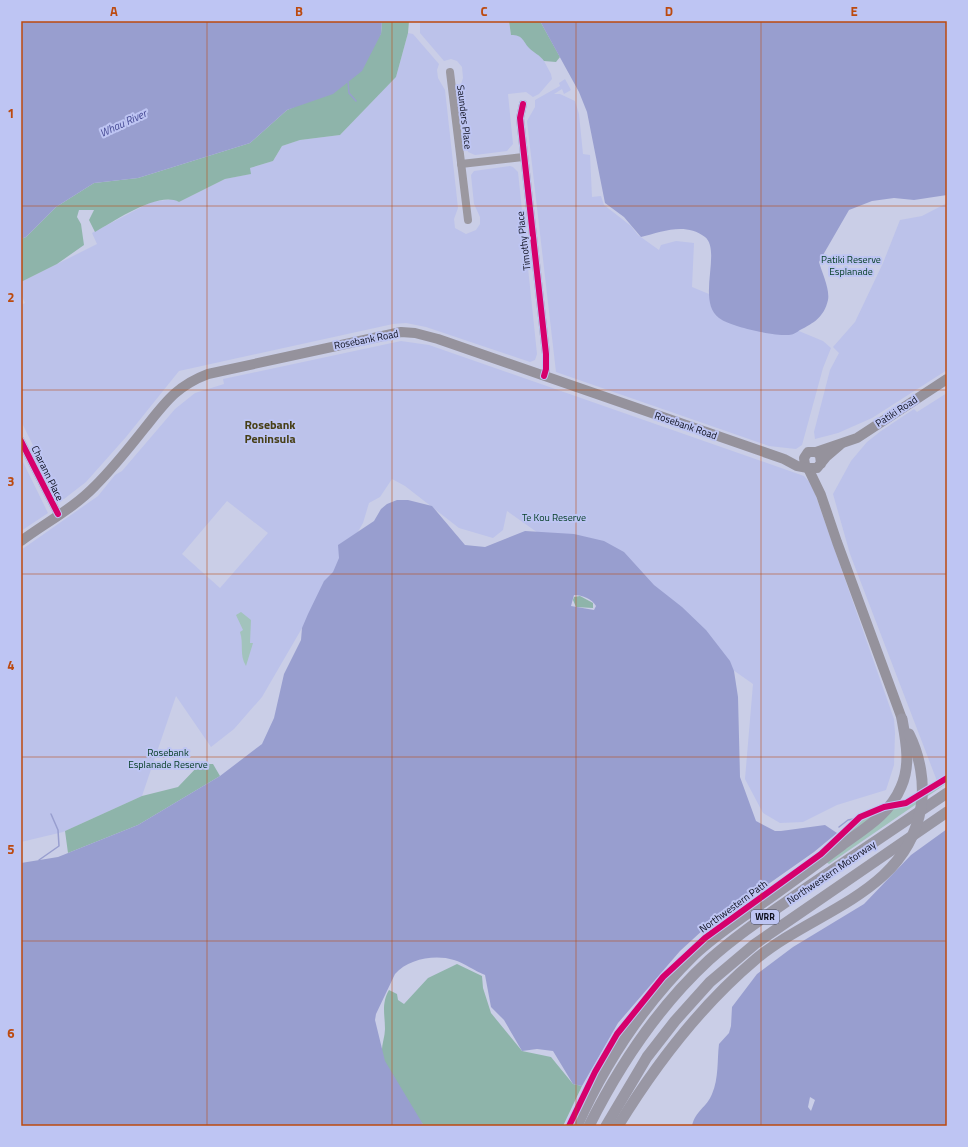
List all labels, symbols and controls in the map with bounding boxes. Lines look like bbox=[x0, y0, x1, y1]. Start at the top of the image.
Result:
text: A bbox=[110, 1, 118, 21]
text: B bbox=[295, 1, 303, 21]
text: C bbox=[480, 1, 488, 21]
text: D bbox=[665, 1, 673, 21]
text: E bbox=[850, 1, 858, 21]
street label: Saunders Place bbox=[453, 84, 476, 150]
text: 1 bbox=[7, 103, 15, 123]
water label: Whau River bbox=[97, 105, 150, 141]
street label: Timothy Place bbox=[512, 210, 535, 271]
park label: Patiki Reserve Esplanade bbox=[821, 252, 881, 279]
text: 2 bbox=[7, 287, 15, 307]
street label: Rosebank Road bbox=[333, 326, 400, 353]
street label: Patiki Road bbox=[872, 392, 920, 431]
street label: Rosebank Road bbox=[653, 408, 719, 443]
district label: Rosebank Peninsula bbox=[244, 415, 296, 448]
street label: Charann Place bbox=[28, 443, 67, 503]
text: 3 bbox=[7, 471, 15, 491]
park label: Te Kou Reserve bbox=[522, 510, 586, 525]
text: 4 bbox=[7, 655, 15, 675]
park label: Rosebank Esplanade Reserve bbox=[128, 745, 208, 772]
street label: Northwestern Motorway bbox=[784, 837, 879, 908]
text: 5 bbox=[7, 839, 15, 859]
street label: Northwestern Path bbox=[696, 877, 770, 936]
road number: WRR bbox=[751, 910, 779, 924]
text: 6 bbox=[7, 1023, 15, 1043]

